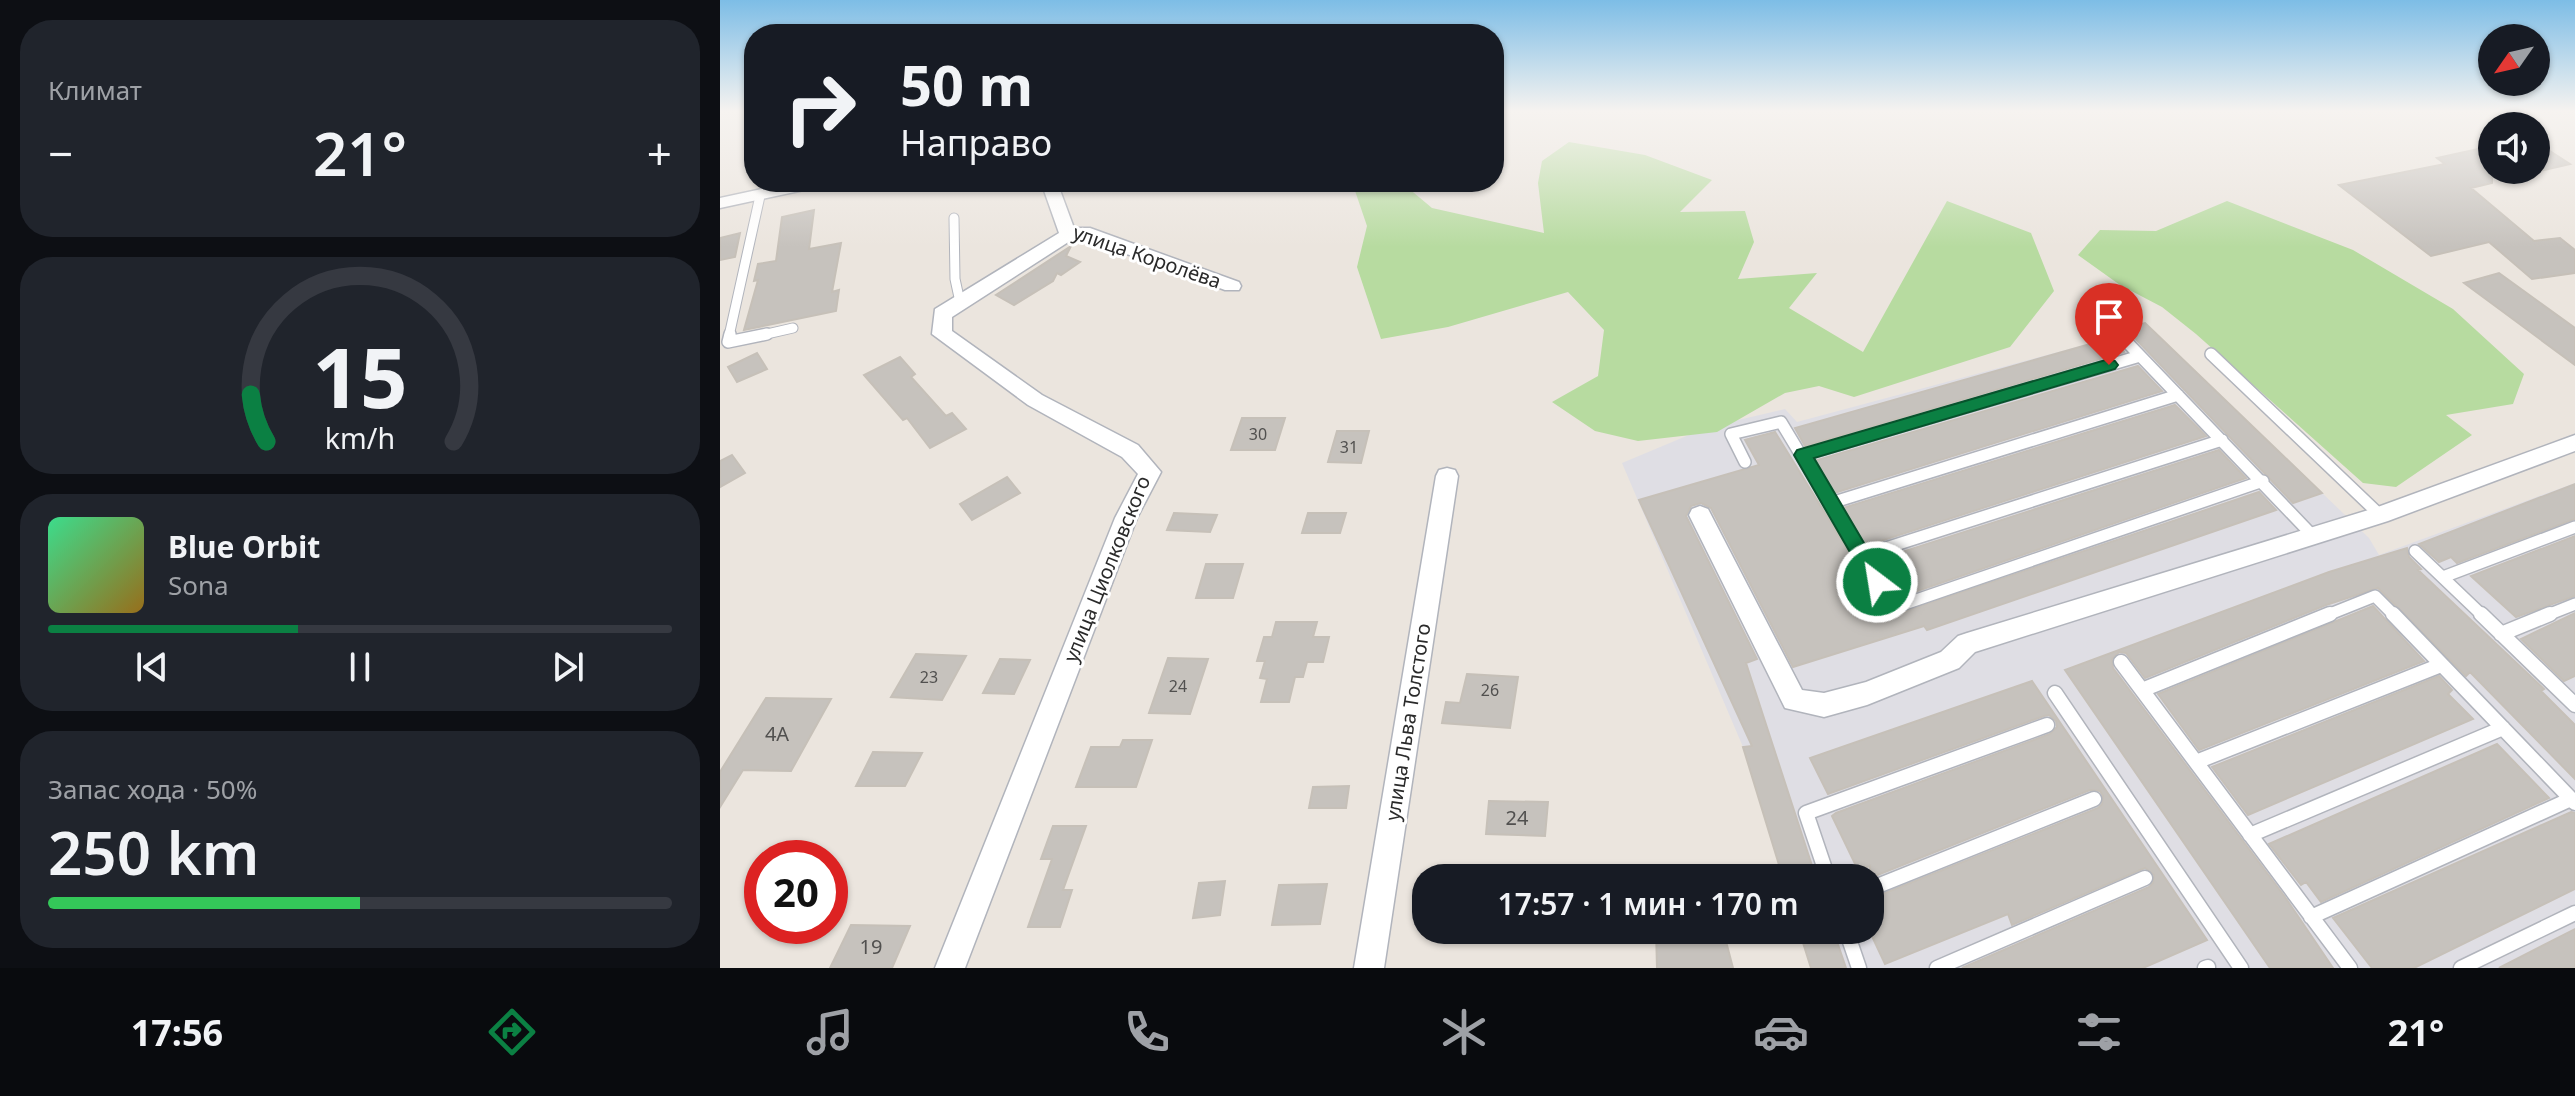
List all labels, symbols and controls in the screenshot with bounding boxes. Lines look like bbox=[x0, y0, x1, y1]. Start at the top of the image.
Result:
north arrow bbox=[2478, 24, 2550, 96]
map controls bbox=[2478, 24, 2550, 184]
text: 50 m bbox=[900, 46, 1033, 122]
icon: right bbox=[768, 56, 872, 160]
text: Климат bbox=[48, 72, 142, 108]
text: 21° bbox=[313, 112, 407, 194]
button: sound bbox=[2478, 112, 2550, 184]
text: Направо bbox=[900, 118, 1052, 167]
text: − bbox=[48, 123, 73, 183]
text: + bbox=[647, 123, 672, 183]
street label: улица Королёва bbox=[1069, 219, 1225, 295]
pin bbox=[2075, 283, 2143, 365]
icon: arrive bbox=[2087, 295, 2131, 339]
text: 15 bbox=[312, 318, 408, 431]
text: km/h bbox=[325, 418, 395, 457]
house number: 30 bbox=[1249, 423, 1267, 445]
house number: 31 bbox=[1340, 436, 1358, 458]
street label: улица Циолковского bbox=[1057, 472, 1156, 666]
text: Blue Orbit bbox=[168, 526, 320, 567]
position arrow bbox=[1835, 540, 1919, 624]
text: Sona bbox=[168, 567, 229, 603]
street label: улица Льва Толстого bbox=[1379, 621, 1436, 823]
icon: previous bbox=[130, 645, 174, 689]
icon: pause bbox=[338, 645, 382, 689]
icon: next bbox=[546, 645, 590, 689]
house number: 23 bbox=[920, 666, 938, 688]
house number: 24 bbox=[1169, 675, 1187, 697]
house number: 26 bbox=[1481, 679, 1499, 701]
house number: 4А bbox=[765, 720, 789, 747]
text: Запас хода · 50% bbox=[48, 771, 257, 807]
house number: 24 bbox=[1506, 804, 1529, 831]
text: 250 km bbox=[48, 811, 259, 893]
speed limit sign: 20 bbox=[744, 840, 848, 944]
text: 17:57 · 1 мин · 170 m bbox=[1498, 883, 1798, 924]
house number: 19 bbox=[860, 933, 882, 960]
icon: directions bbox=[484, 1004, 540, 1060]
icon: music bbox=[802, 1004, 858, 1060]
icon: phone bbox=[1119, 1004, 1175, 1060]
icon: climate bbox=[1436, 1004, 1492, 1060]
icon: car bbox=[1753, 1004, 1809, 1060]
icon: filters bbox=[2071, 1004, 2127, 1060]
text: 17:56 bbox=[131, 1008, 223, 1057]
text: 21° bbox=[2388, 1008, 2444, 1057]

